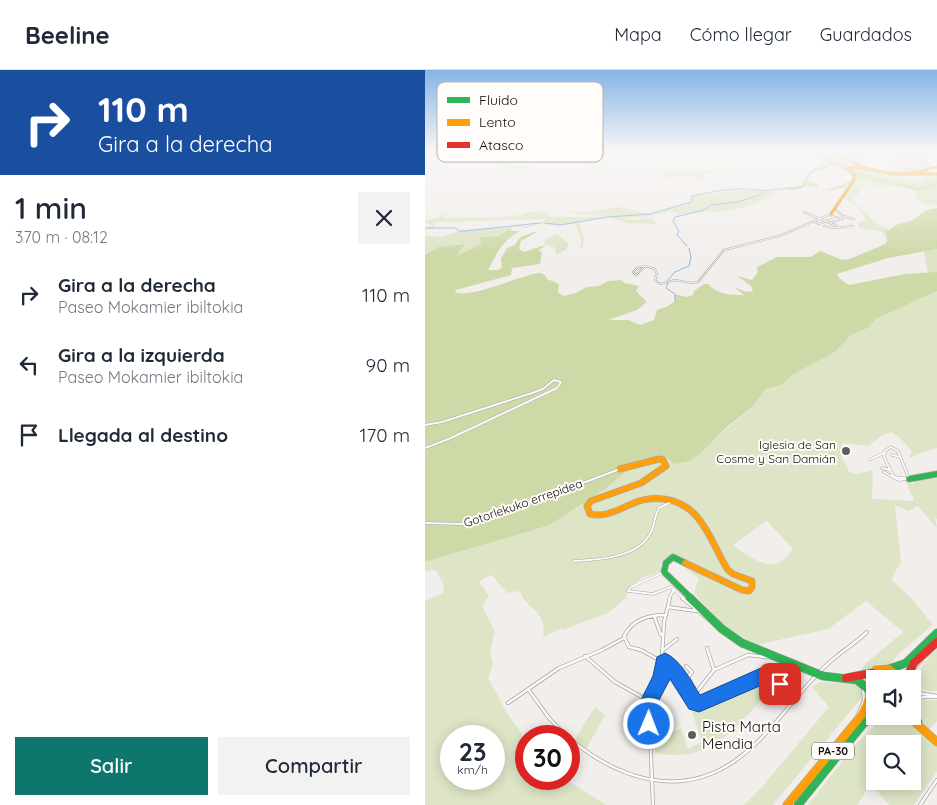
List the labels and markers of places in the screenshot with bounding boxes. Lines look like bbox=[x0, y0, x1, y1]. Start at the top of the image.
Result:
place label: Iglesia de San Cosme y San Damián bbox=[716, 437, 836, 466]
marker: Iglesia de San Cosme y San Damián bbox=[840, 445, 852, 457]
pin bbox=[759, 663, 801, 705]
place label: Pista Marta Mendia bbox=[702, 717, 781, 753]
marker: Pista Marta Mendia bbox=[686, 729, 698, 741]

